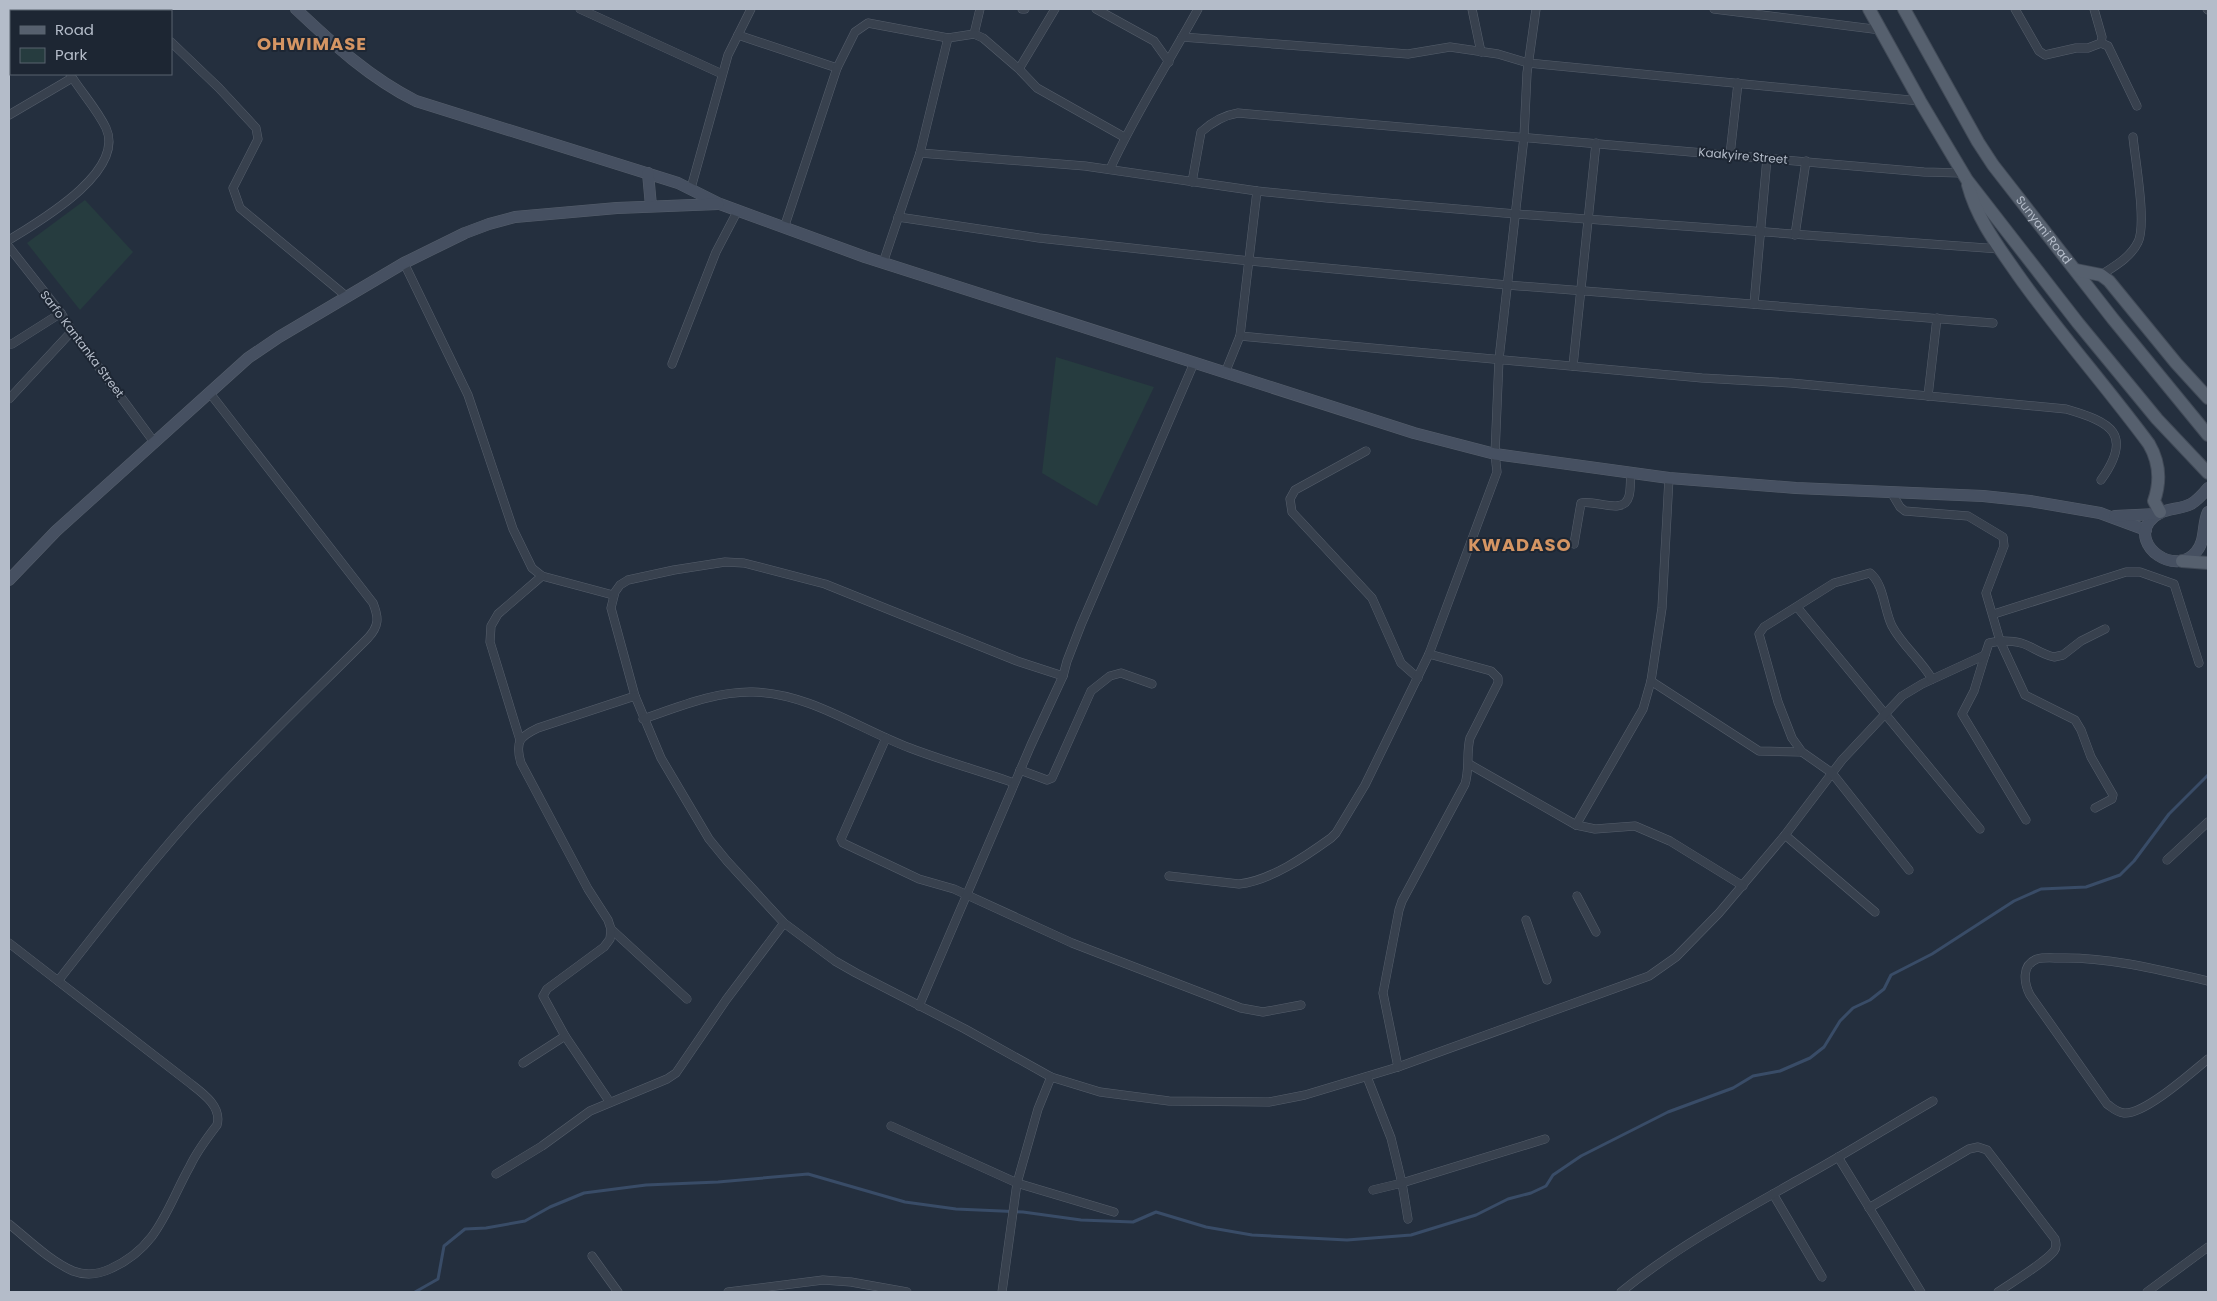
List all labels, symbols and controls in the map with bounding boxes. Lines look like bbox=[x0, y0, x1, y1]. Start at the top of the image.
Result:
legend bbox=[10, 10, 172, 75]
text: Road bbox=[55, 19, 94, 40]
district label: OHWIMASE bbox=[257, 31, 367, 56]
text: Park bbox=[55, 44, 87, 65]
street label: Kaakyire Street bbox=[1698, 143, 1788, 168]
street label: Sunyani Road bbox=[2012, 192, 2076, 267]
street label: Sarfo Kantanka Street bbox=[36, 287, 128, 401]
district label: KWADASO bbox=[1468, 532, 1572, 557]

